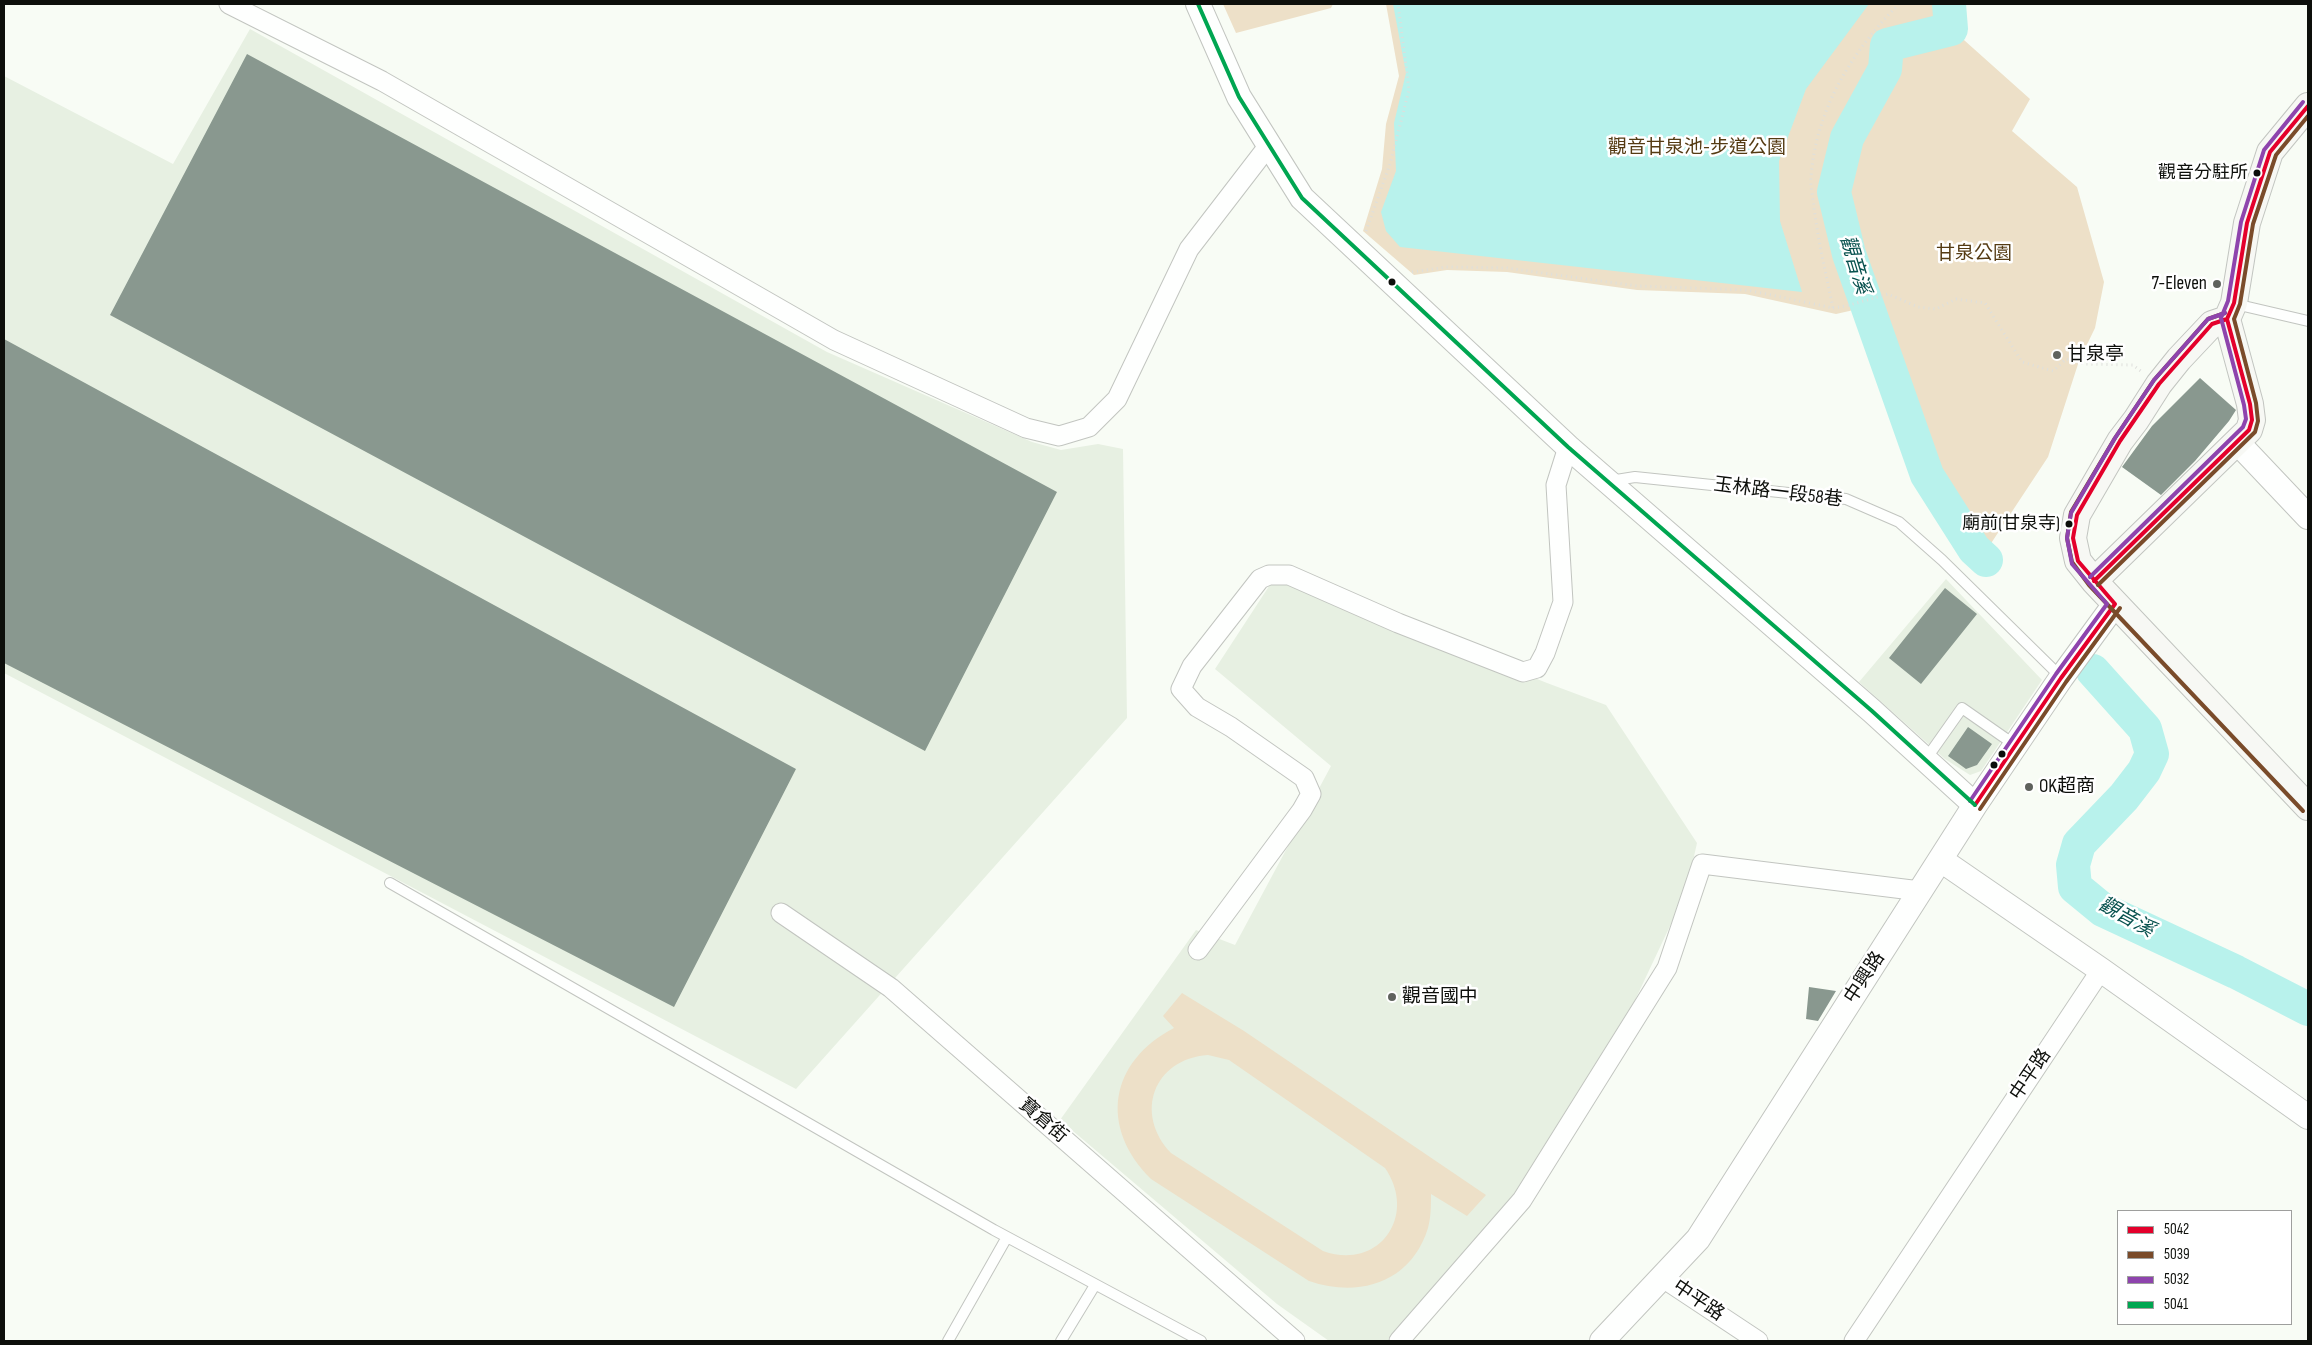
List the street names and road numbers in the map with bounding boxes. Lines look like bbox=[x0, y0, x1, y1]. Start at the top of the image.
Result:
street label: 玉林路一段58巷 bbox=[1712, 474, 1844, 512]
street label: 中興路 bbox=[1840, 948, 1890, 1008]
street label: 中平路 bbox=[2006, 1045, 2056, 1105]
street label: 寶倉街 bbox=[1014, 1094, 1072, 1148]
street label: 中平路 bbox=[1668, 1276, 1728, 1326]

